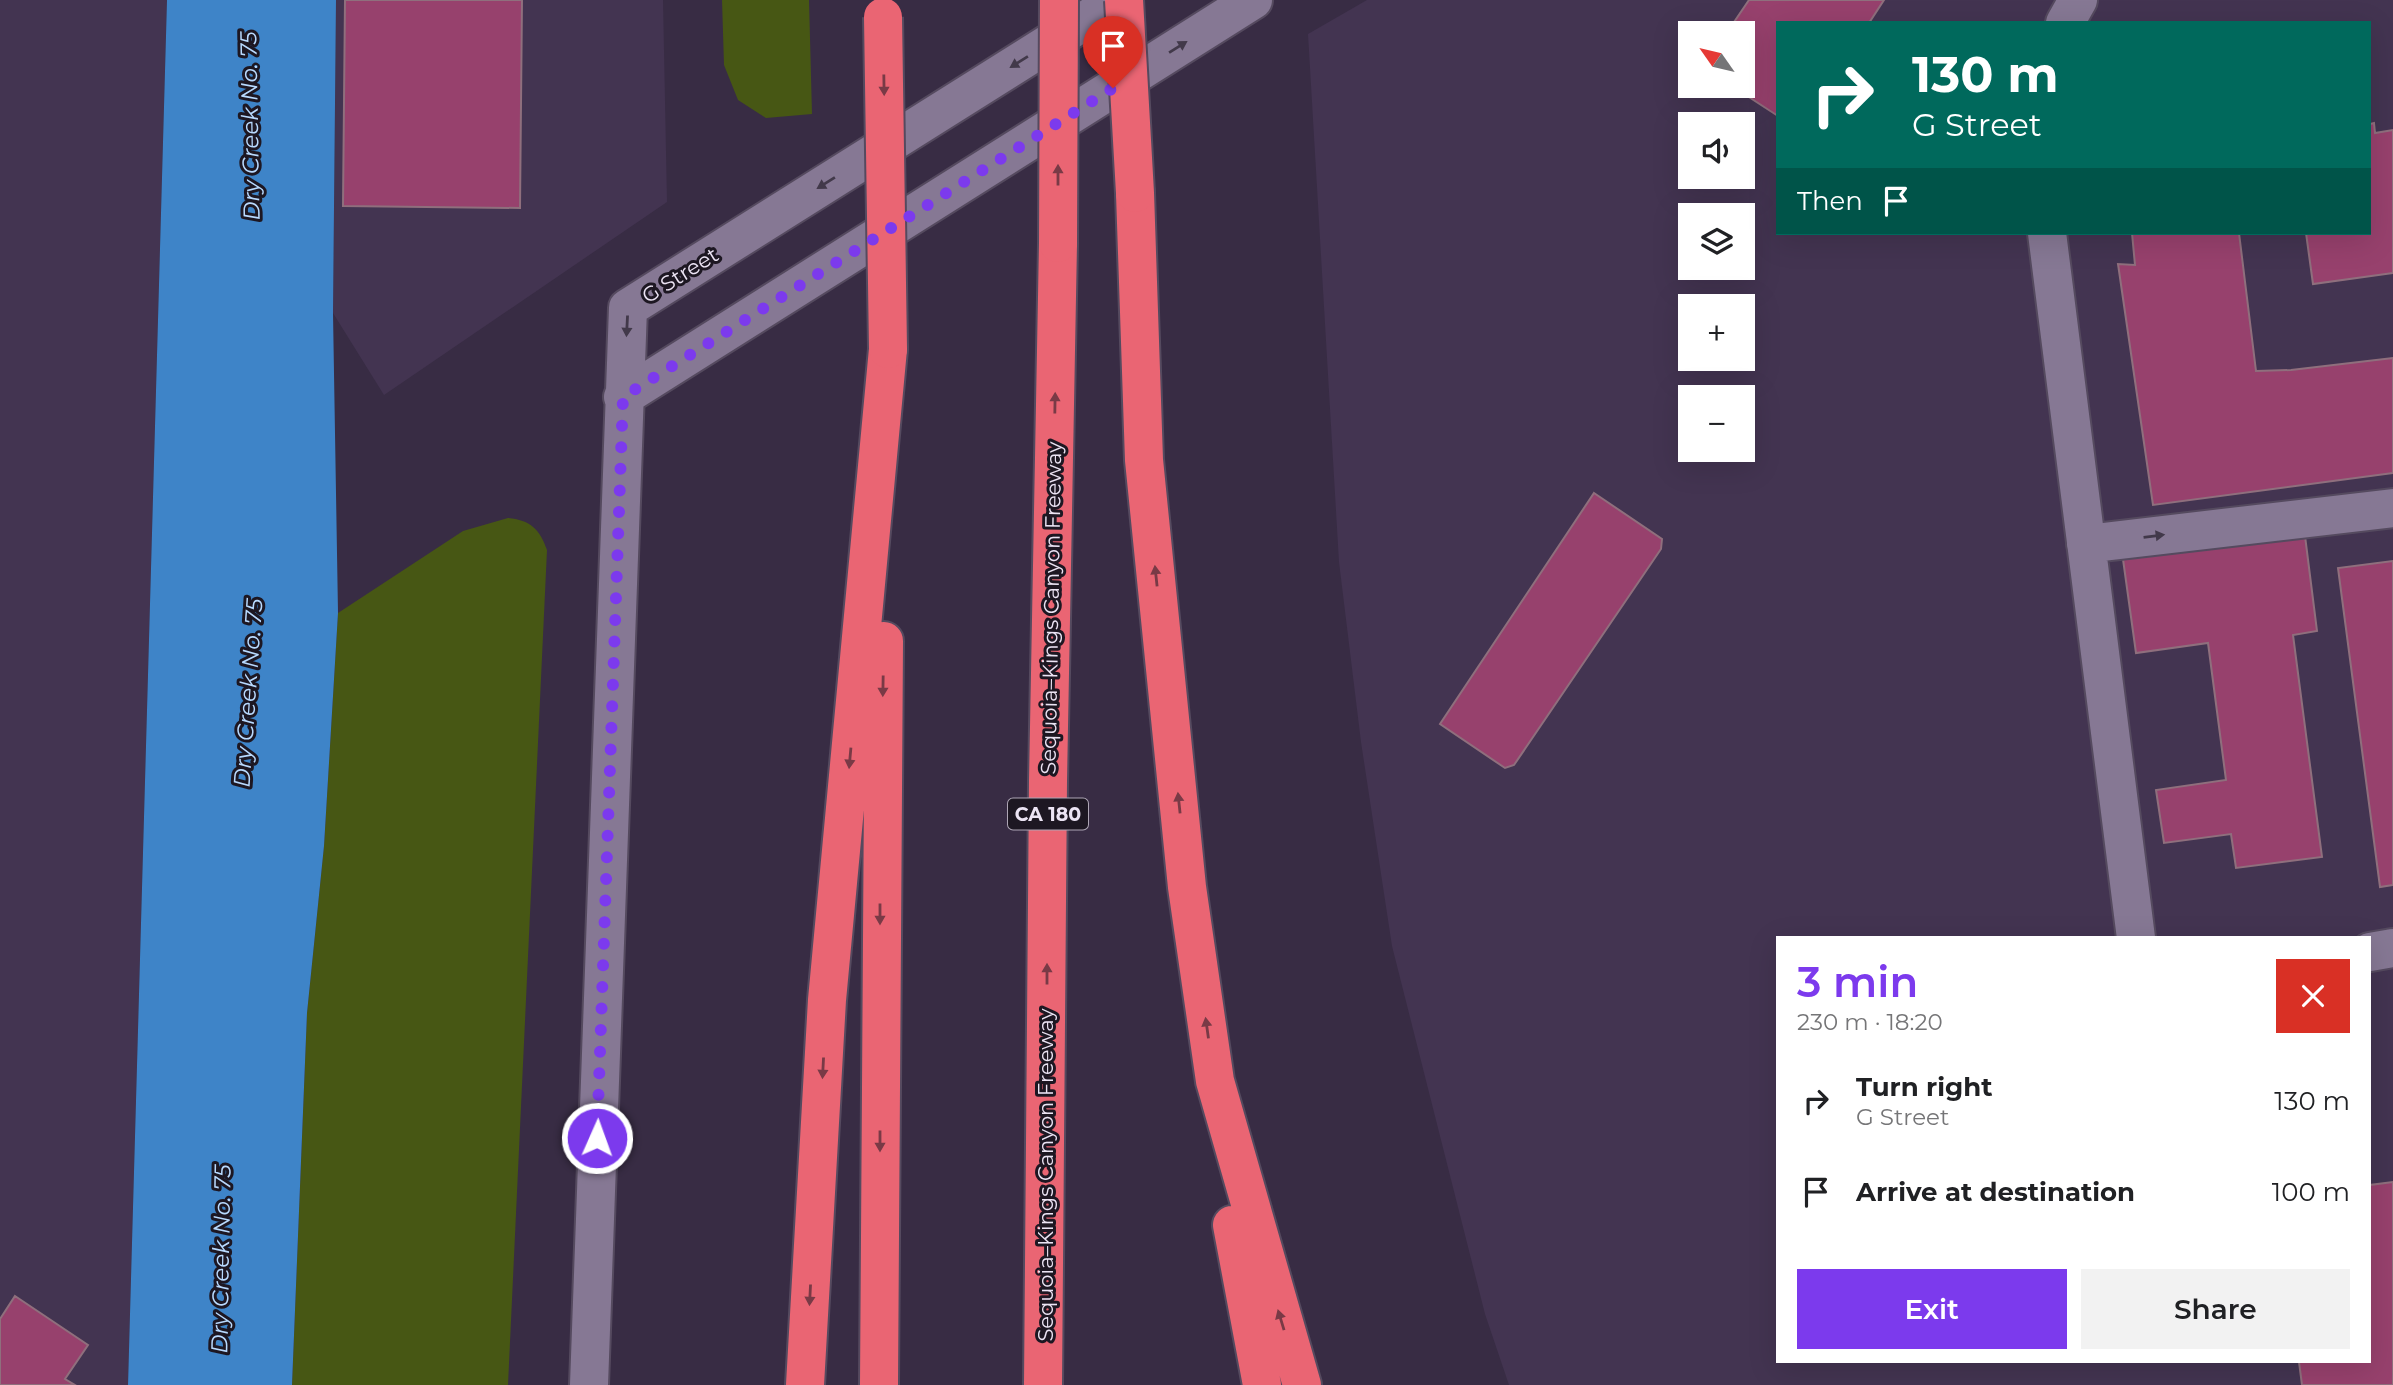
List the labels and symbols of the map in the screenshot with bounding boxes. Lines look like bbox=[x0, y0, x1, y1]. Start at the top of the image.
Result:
pin bbox=[1083, 16, 1143, 88]
north arrow bbox=[1678, 21, 1755, 98]
water label: Dry Creek No. 75 bbox=[234, 30, 266, 221]
one-way arrow bbox=[1168, 40, 1188, 53]
one-way arrow bbox=[1009, 56, 1028, 69]
one-way arrow bbox=[878, 74, 890, 96]
one-way arrow bbox=[1052, 163, 1064, 185]
one-way arrow bbox=[817, 177, 836, 190]
street label: G Street bbox=[637, 242, 723, 308]
one-way arrow bbox=[621, 315, 632, 337]
one-way arrow bbox=[1049, 392, 1061, 414]
street label: Sequoia–Kings Canyon Freeway bbox=[1036, 441, 1066, 775]
one-way arrow bbox=[2143, 530, 2165, 541]
one-way arrow bbox=[1150, 565, 1161, 587]
water label: Dry Creek No. 75 bbox=[227, 597, 269, 788]
one-way arrow bbox=[877, 676, 889, 698]
one-way arrow bbox=[844, 747, 855, 769]
one-way arrow bbox=[1173, 792, 1184, 814]
road number: CA 180 bbox=[1008, 799, 1088, 830]
one-way arrow bbox=[874, 903, 886, 925]
one-way arrow bbox=[1041, 963, 1052, 985]
street label: Sequoia–Kings Canyon Freeway bbox=[1033, 1008, 1058, 1342]
one-way arrow bbox=[1202, 1017, 1213, 1039]
one-way arrow bbox=[818, 1057, 829, 1079]
position arrow bbox=[560, 1101, 634, 1175]
one-way arrow bbox=[874, 1130, 886, 1152]
water label: Dry Creek No. 75 bbox=[205, 1163, 237, 1354]
one-way arrow bbox=[805, 1284, 816, 1306]
one-way arrow bbox=[1276, 1309, 1286, 1330]

